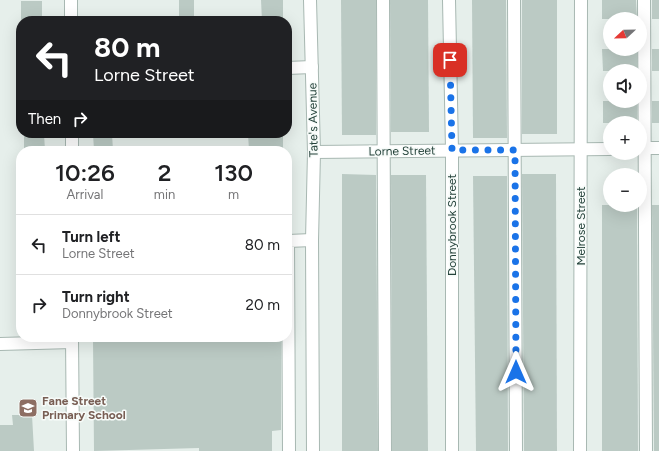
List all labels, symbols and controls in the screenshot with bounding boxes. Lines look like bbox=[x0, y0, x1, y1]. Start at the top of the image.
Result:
north arrow bbox=[603, 12, 647, 56]
map controls bbox=[603, 12, 647, 212]
text: 80 m bbox=[94, 30, 160, 64]
icon: left bbox=[28, 32, 80, 84]
pin bbox=[433, 43, 467, 77]
icon: arrive bbox=[439, 49, 461, 71]
text: Lorne Street bbox=[94, 64, 195, 86]
button: sound bbox=[603, 64, 647, 108]
street label: Tate's Avenue bbox=[305, 82, 321, 157]
icon: right bbox=[69, 108, 91, 130]
text: Then bbox=[28, 110, 61, 128]
button: + bbox=[603, 116, 647, 160]
street label: Lorne Street bbox=[368, 143, 436, 159]
text: 10:26 bbox=[55, 158, 115, 187]
text: 2 bbox=[158, 158, 171, 187]
text: 130 bbox=[214, 158, 253, 187]
button: − bbox=[603, 168, 647, 212]
street label: Donnybrook Street bbox=[445, 173, 459, 276]
street label: Melrose Street bbox=[574, 186, 588, 266]
text: Arrival bbox=[67, 187, 103, 202]
text: min bbox=[154, 187, 175, 202]
text: m bbox=[228, 187, 239, 202]
text: Turn left bbox=[62, 228, 120, 246]
icon: left bbox=[28, 234, 50, 256]
text: 80 m bbox=[245, 236, 280, 254]
text: Lorne Street bbox=[62, 246, 135, 261]
text: Turn right bbox=[62, 288, 130, 306]
icon: right bbox=[28, 294, 50, 316]
text: 20 m bbox=[246, 296, 280, 314]
text: Donnybrook Street bbox=[62, 306, 173, 321]
position arrow bbox=[495, 351, 537, 393]
place label: Fane Street Primary School bbox=[42, 394, 126, 422]
school or university icon: Fane Street Primary School bbox=[17, 397, 39, 419]

